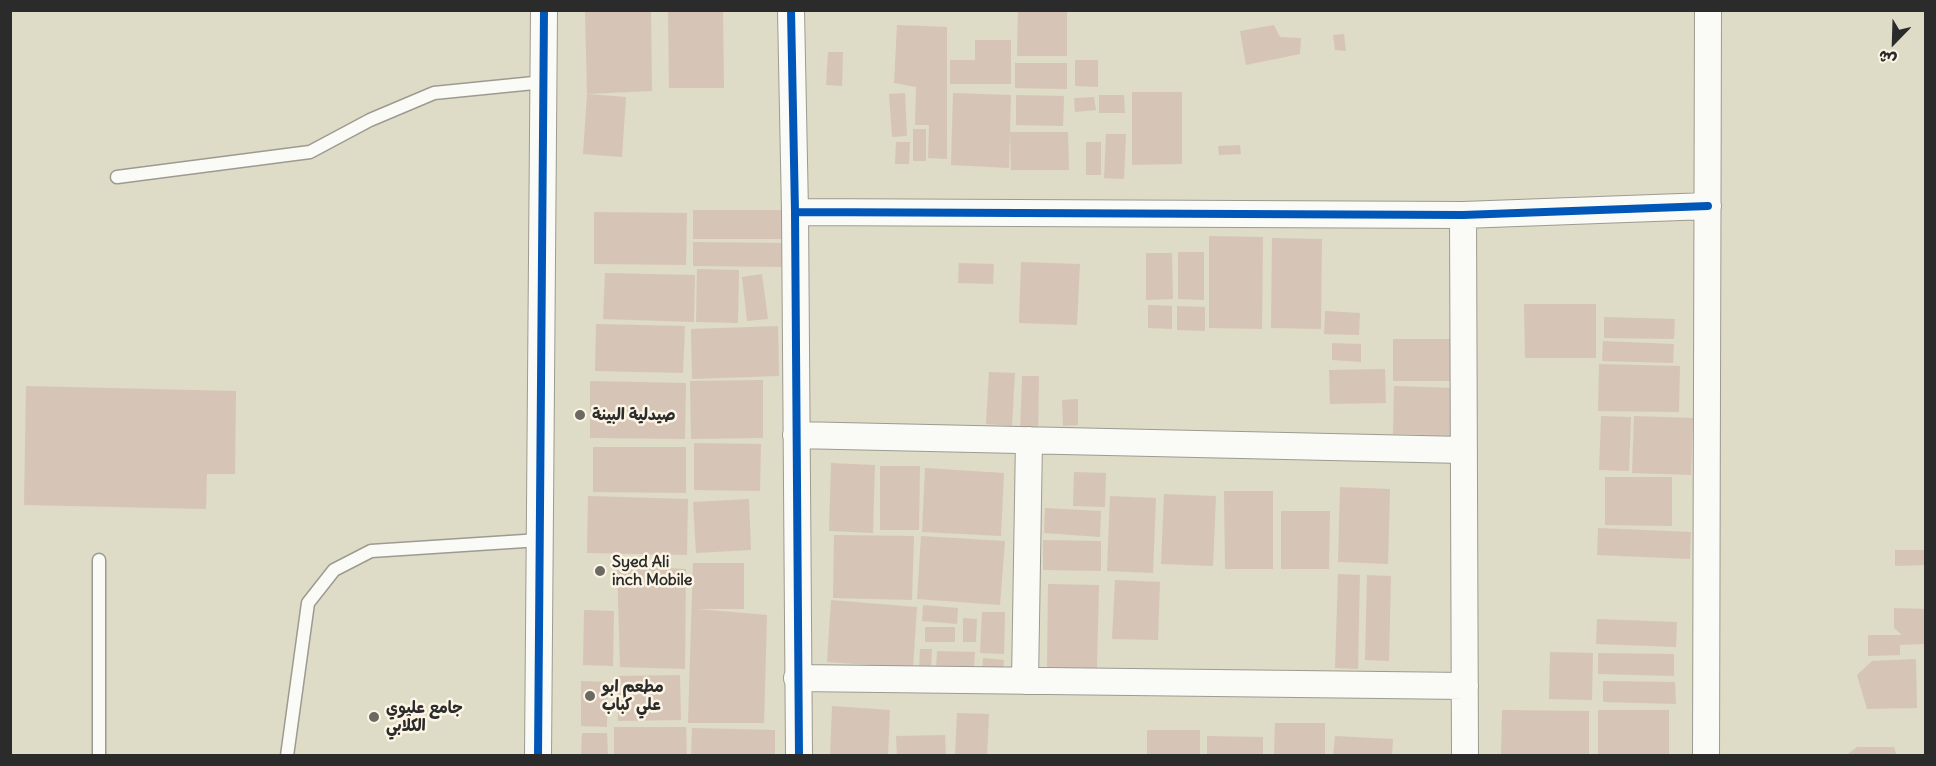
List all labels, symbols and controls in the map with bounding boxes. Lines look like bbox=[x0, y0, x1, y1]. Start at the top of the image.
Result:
north arrow bbox=[1864, 12, 1924, 72]
text: ش bbox=[1875, 46, 1899, 71]
place label: صيدلية البينة bbox=[592, 405, 676, 425]
marker: صيدلية البينة bbox=[573, 408, 587, 422]
place label: Syed Ali inch Mobile bbox=[612, 552, 692, 590]
marker: Syed Ali inch Mobile bbox=[593, 564, 607, 578]
place label: مطعم ابو علي كباب bbox=[602, 677, 664, 715]
marker: مطعم ابو علي كباب bbox=[583, 689, 597, 703]
place label: جامع عليوي الكلابي bbox=[386, 698, 463, 736]
marker: جامع عليوي الكلابي bbox=[367, 710, 381, 724]

